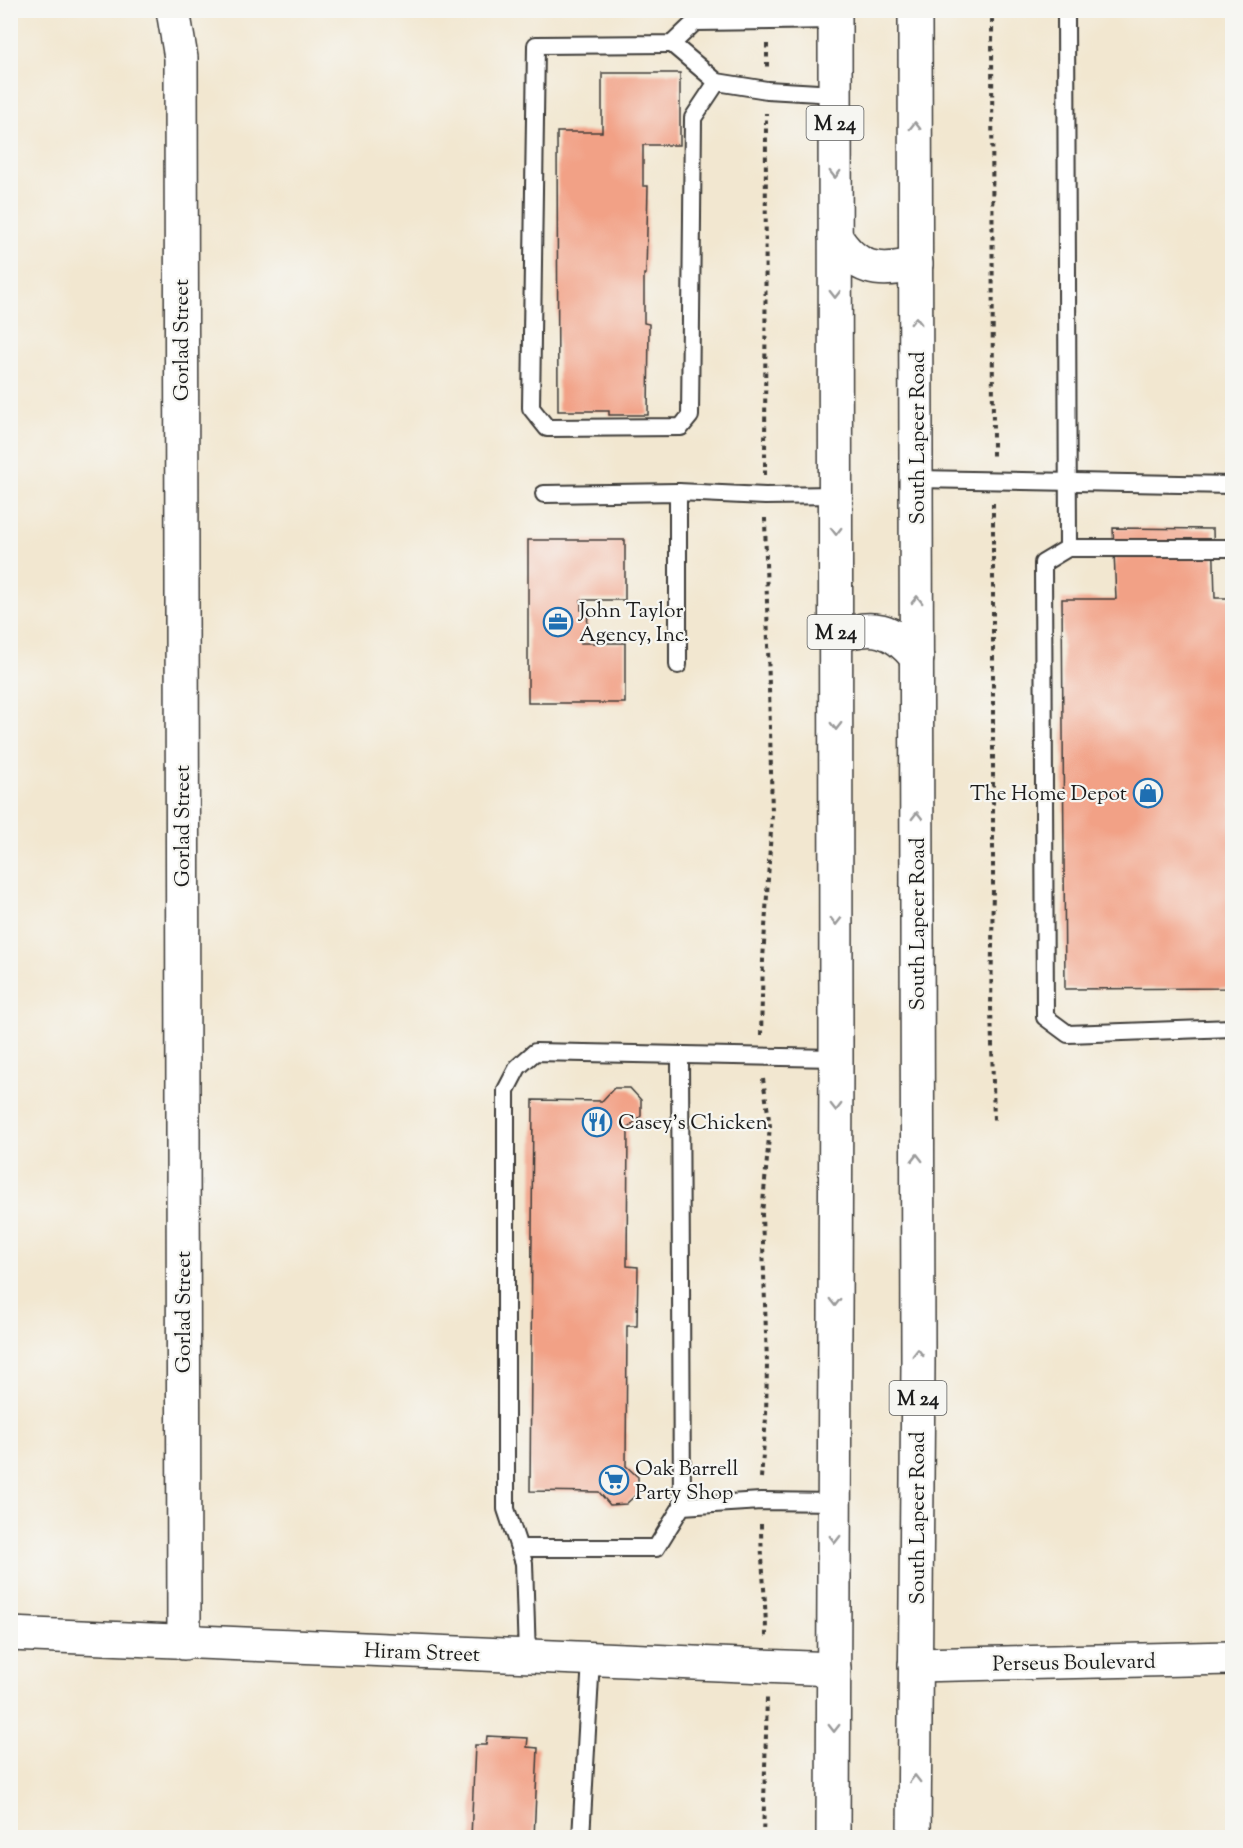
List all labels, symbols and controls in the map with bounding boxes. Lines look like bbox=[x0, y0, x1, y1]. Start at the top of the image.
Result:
road number: M 24 bbox=[806, 106, 864, 140]
one-way arrow bbox=[909, 121, 921, 130]
one-way arrow bbox=[829, 169, 841, 178]
street label: Gorlad Street bbox=[168, 279, 198, 401]
one-way arrow bbox=[829, 290, 841, 299]
one-way arrow bbox=[910, 316, 922, 325]
street label: South Lapeer Road bbox=[904, 351, 934, 525]
one-way arrow bbox=[830, 527, 842, 536]
one-way arrow bbox=[911, 595, 923, 604]
place label: John Taylor Agency, Inc. bbox=[578, 597, 689, 651]
office icon: John Taylor Agency, Inc. bbox=[542, 606, 574, 638]
road number: M 24 bbox=[808, 615, 864, 649]
one-way arrow bbox=[830, 722, 842, 731]
street label: Gorlad Street bbox=[169, 765, 199, 887]
shop icon: The Home Depot bbox=[1132, 777, 1164, 809]
place label: The Home Depot bbox=[970, 780, 1127, 810]
one-way arrow bbox=[911, 812, 923, 821]
street label: South Lapeer Road bbox=[904, 837, 934, 1011]
one-way arrow bbox=[830, 917, 842, 926]
one-way arrow bbox=[830, 1103, 842, 1112]
restaurant icon: Casey's Chicken bbox=[581, 1106, 613, 1138]
place label: Casey's Chicken bbox=[618, 1109, 768, 1139]
one-way arrow bbox=[911, 1154, 923, 1163]
street label: Gorlad Street bbox=[170, 1251, 200, 1373]
one-way arrow bbox=[829, 1298, 841, 1307]
one-way arrow bbox=[912, 1349, 924, 1358]
road number: M 24 bbox=[890, 1381, 946, 1415]
street label: South Lapeer Road bbox=[904, 1431, 934, 1605]
place label: Oak Barrell Party Shop bbox=[635, 1455, 738, 1509]
supermarket icon: Oak Barrell Party Shop bbox=[598, 1464, 630, 1496]
one-way arrow bbox=[829, 1535, 841, 1544]
street label: Hiram Street bbox=[363, 1637, 480, 1671]
street label: Perseus Boulevard bbox=[992, 1648, 1156, 1680]
one-way arrow bbox=[828, 1723, 840, 1732]
one-way arrow bbox=[908, 1775, 921, 1784]

